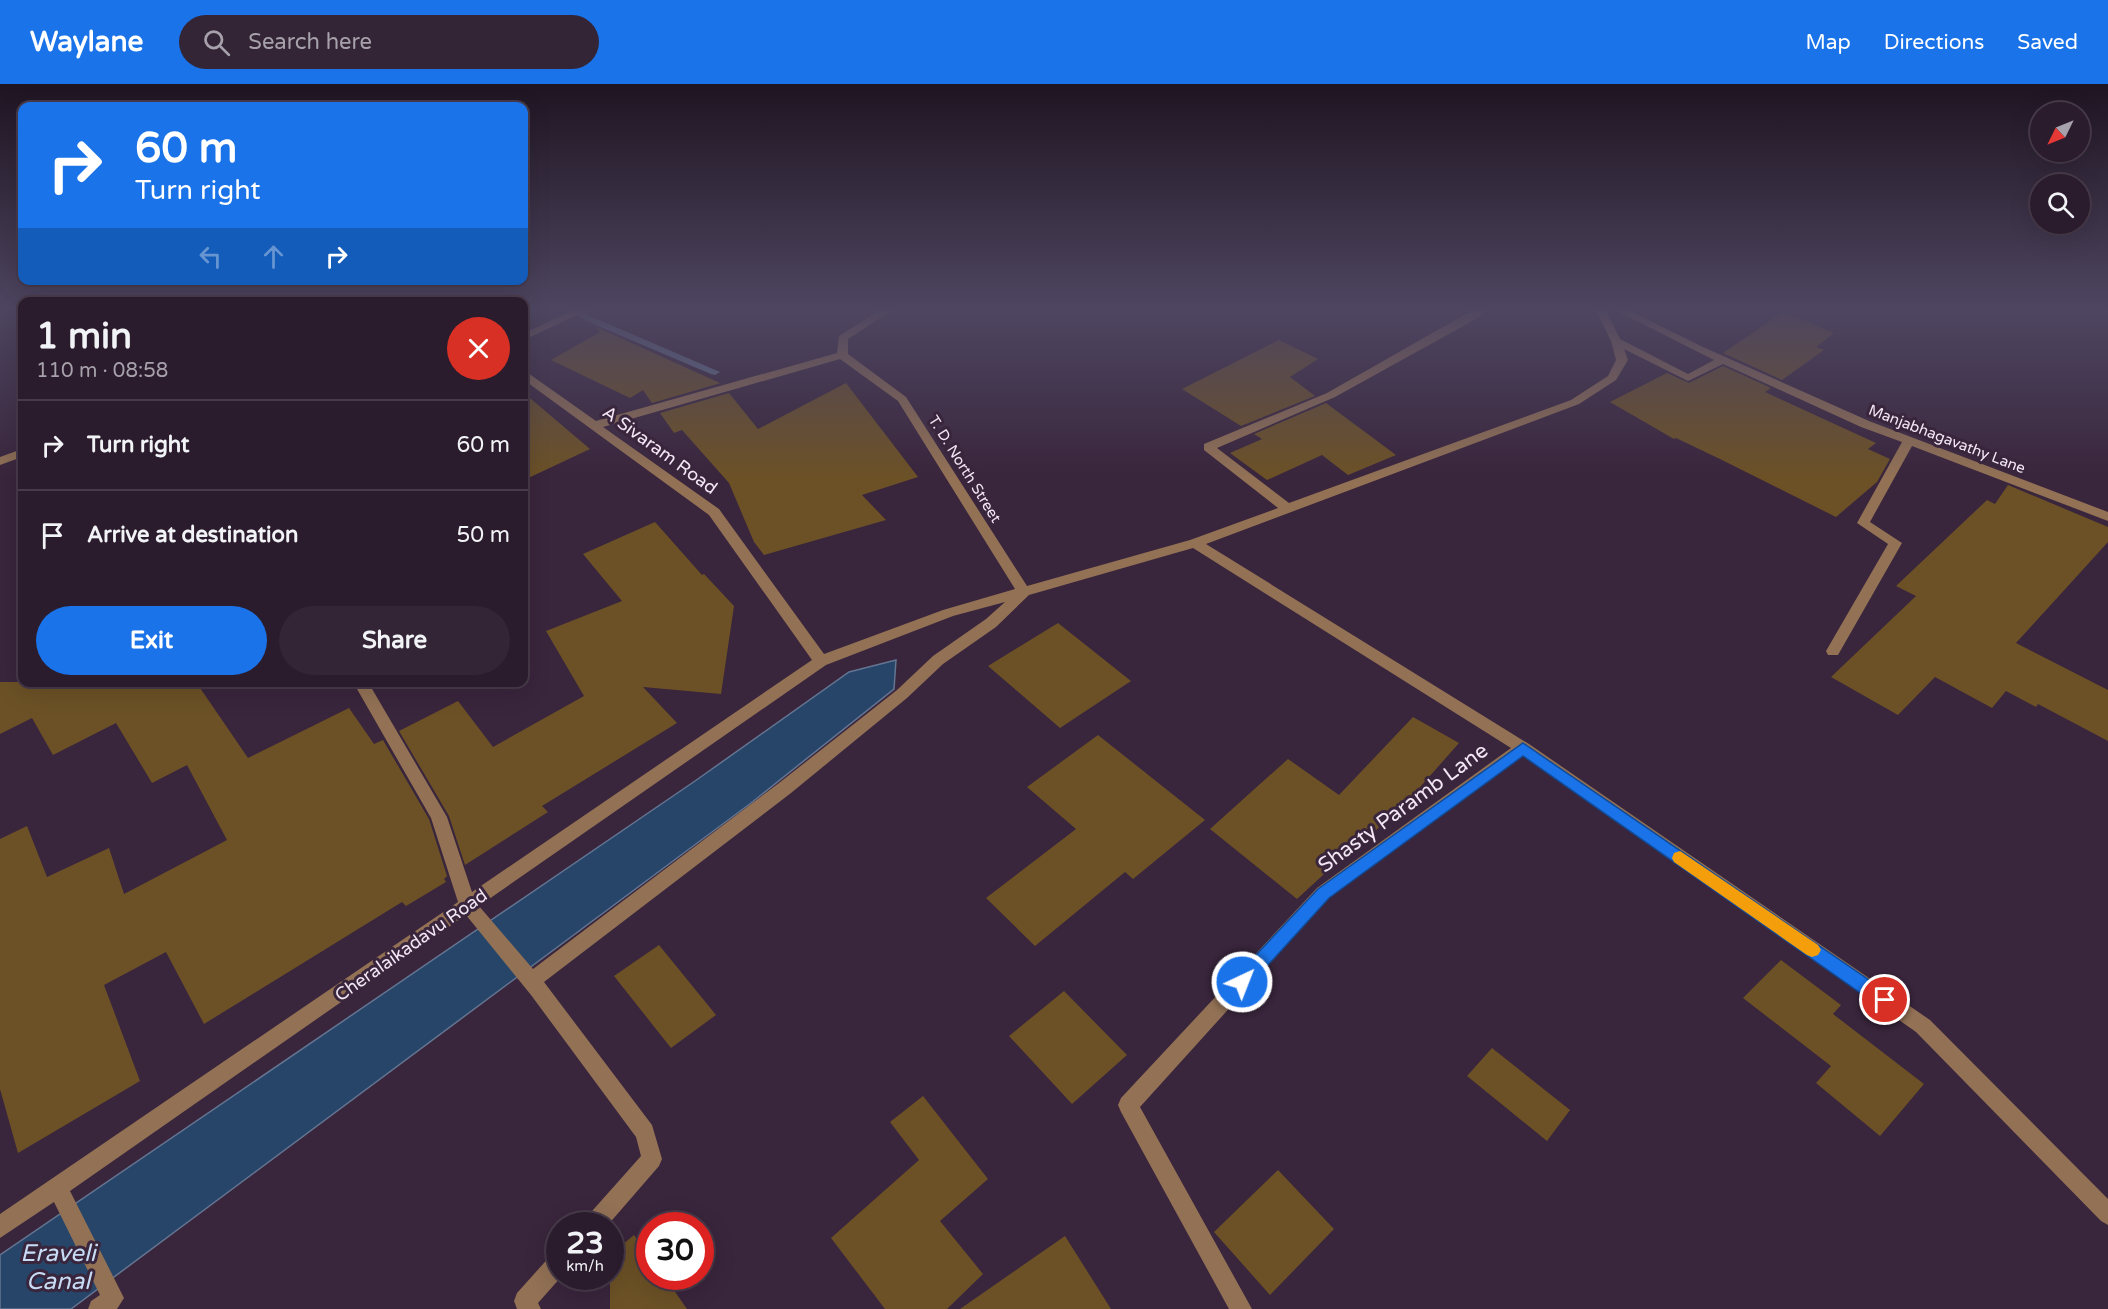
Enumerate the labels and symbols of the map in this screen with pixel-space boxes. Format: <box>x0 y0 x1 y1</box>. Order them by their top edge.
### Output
north arrow <box>2030 102 2090 162</box>
street label: A Sivaram Road <box>598 401 722 499</box>
street label: Manjabhagavathy Lane <box>1866 401 2028 477</box>
street label: T. D. North Street <box>925 412 1005 526</box>
street label: Shasty Paramb Lane <box>1313 738 1493 878</box>
street label: Cheralaikadavu Road <box>330 884 492 1006</box>
position arrow <box>1210 950 1274 1014</box>
pin <box>1859 974 1910 1025</box>
speed limit sign: 30 <box>636 1212 714 1290</box>
water label: Eraveli Canal <box>20 1239 99 1296</box>

